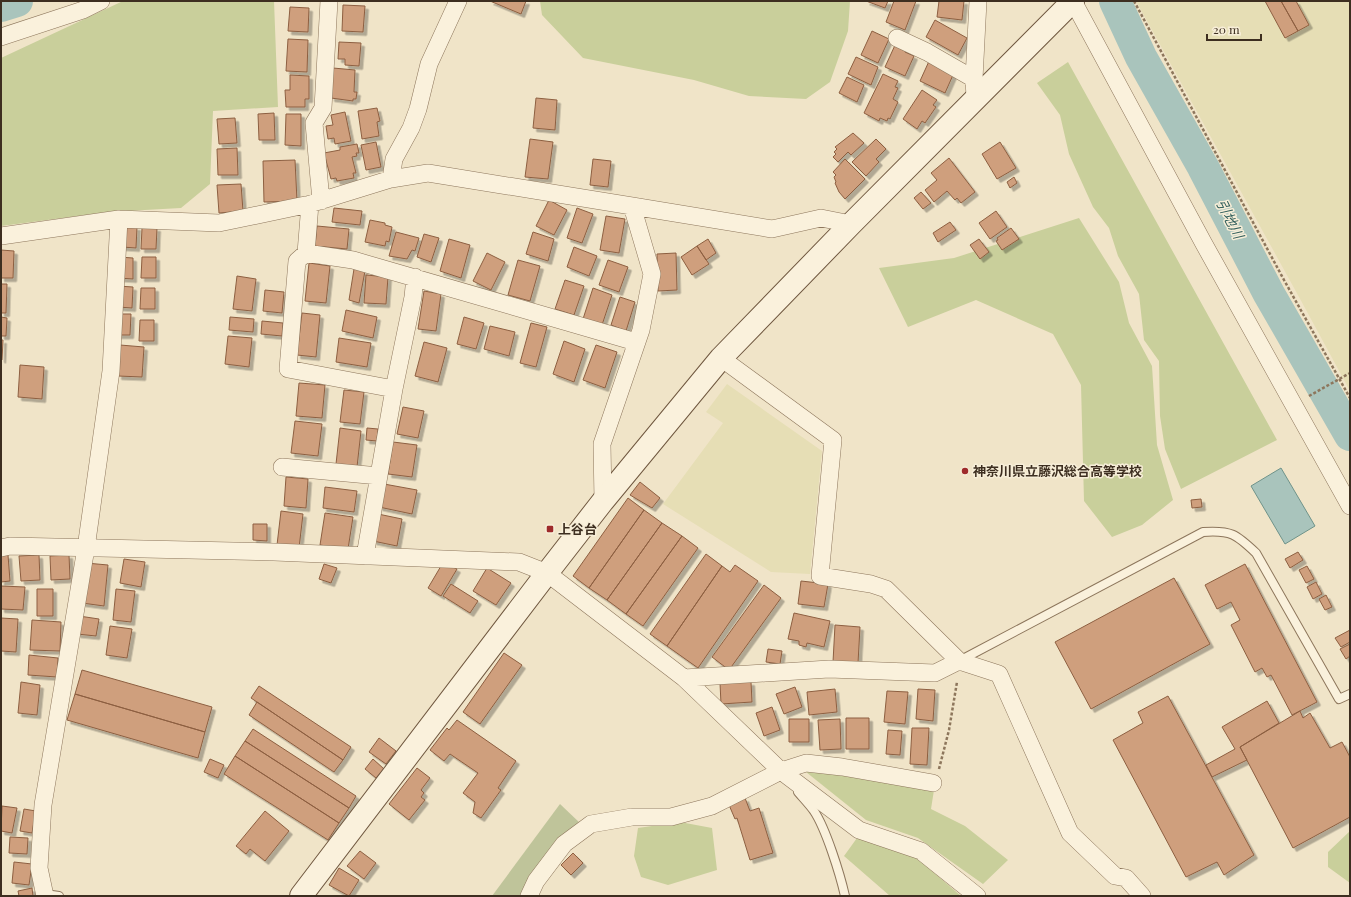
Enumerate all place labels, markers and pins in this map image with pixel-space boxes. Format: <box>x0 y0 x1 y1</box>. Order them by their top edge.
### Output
place label: 神奈川県立藤沢総合高等学校 <box>973 462 1142 479</box>
marker: 神奈川県立藤沢総合高等学校 <box>960 466 970 476</box>
place label: 上谷台 <box>558 520 597 537</box>
marker: 上谷台 <box>545 524 555 534</box>

